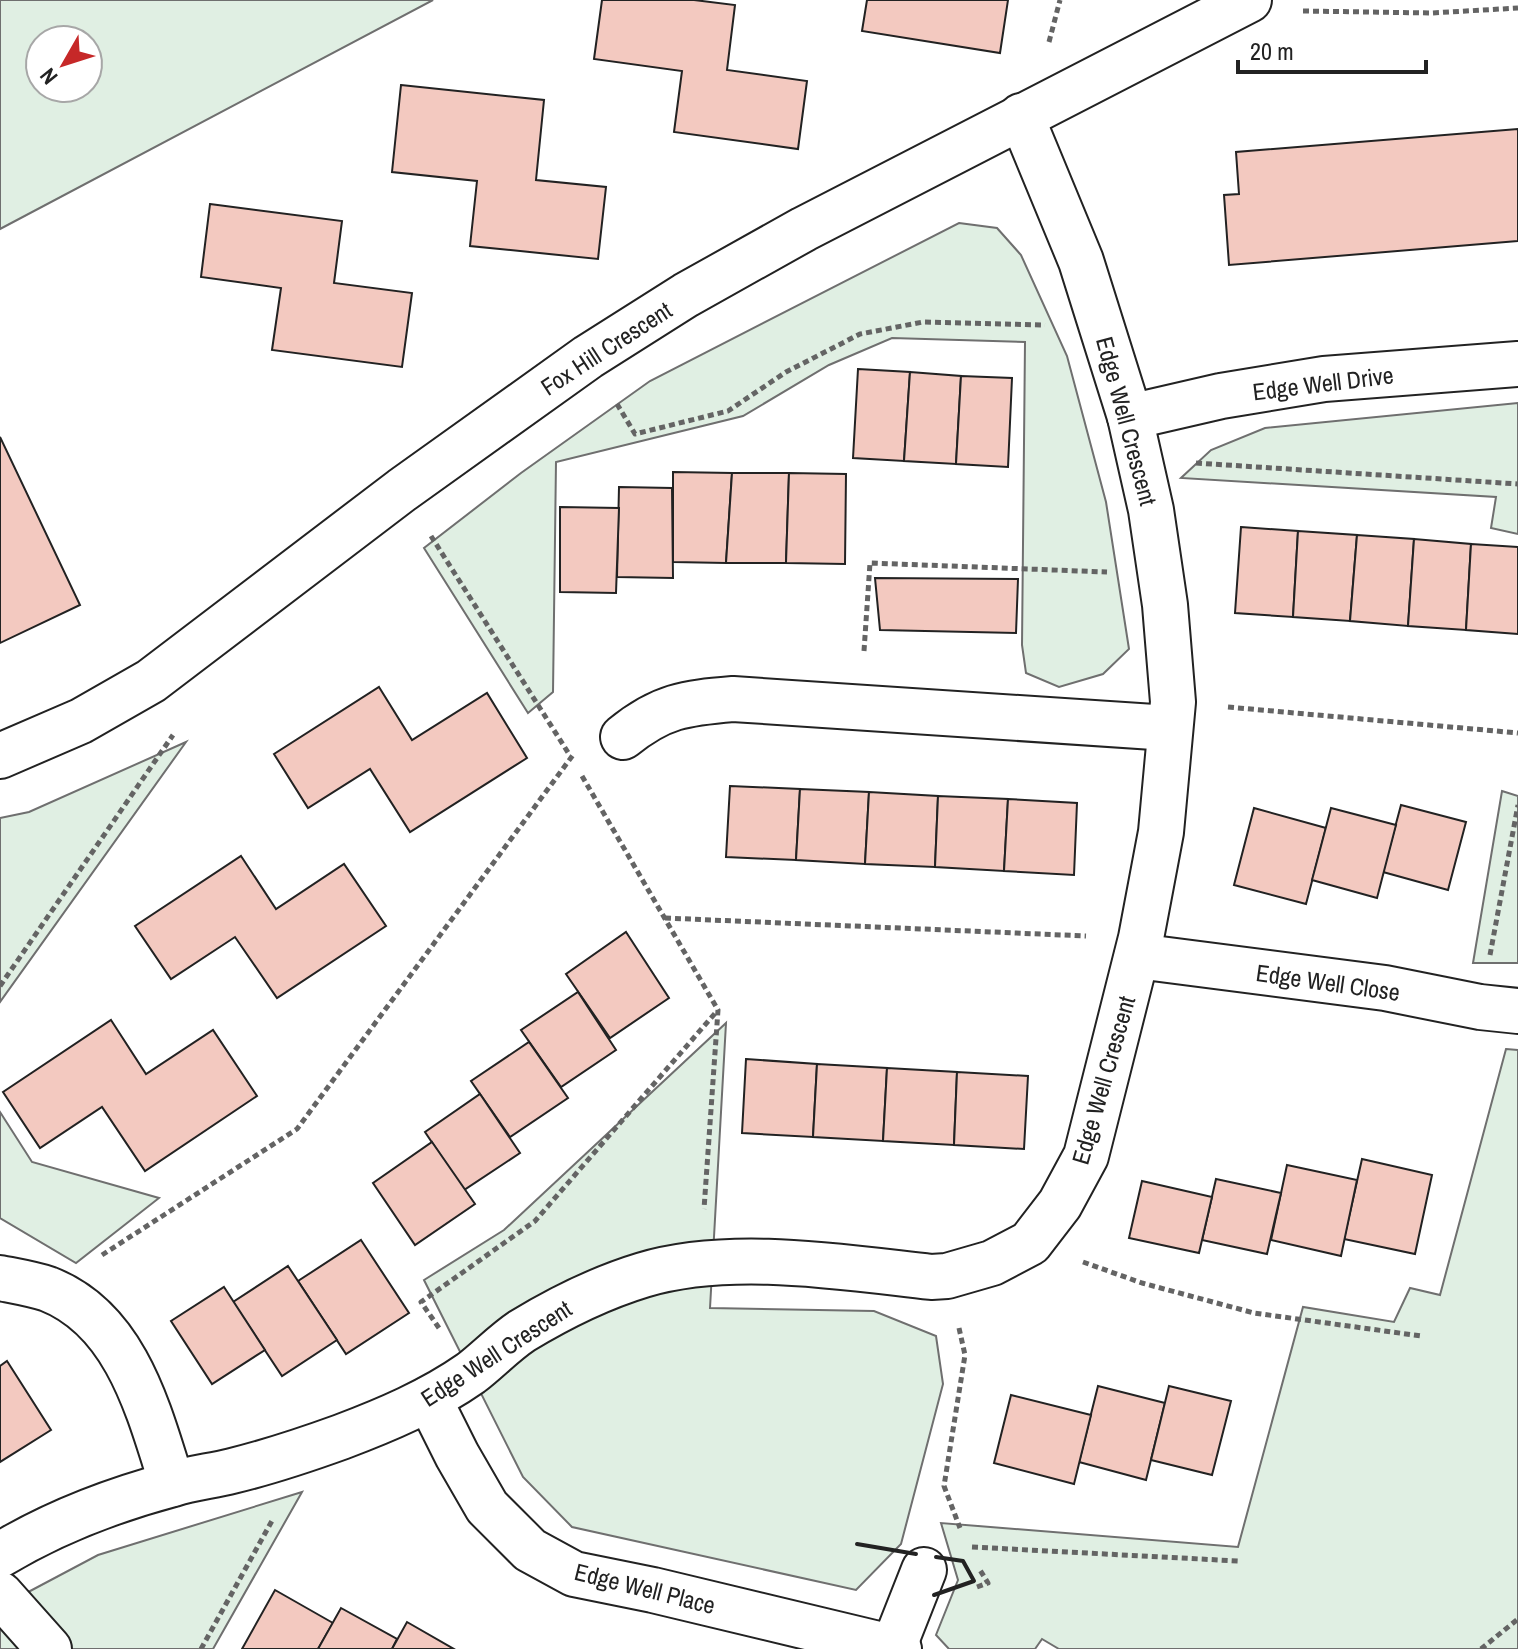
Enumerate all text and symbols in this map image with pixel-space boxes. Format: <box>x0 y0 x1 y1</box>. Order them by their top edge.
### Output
north arrow <box>24 24 104 104</box>
scale bar <box>1238 24 1426 74</box>
text: 20 m <box>1250 35 1294 67</box>
text: N <box>33 62 64 91</box>
street label: Fox Hill Crescent <box>534 293 678 402</box>
street label: Edge Well Crescent <box>1089 333 1165 509</box>
street label: Edge Well Drive <box>1251 358 1395 408</box>
street label: Edge Well Close <box>1254 956 1402 1008</box>
street label: Edge Well Crescent <box>1064 992 1142 1168</box>
street label: Edge Well Crescent <box>414 1292 578 1414</box>
street label: Edge Well Place <box>571 1555 719 1621</box>

